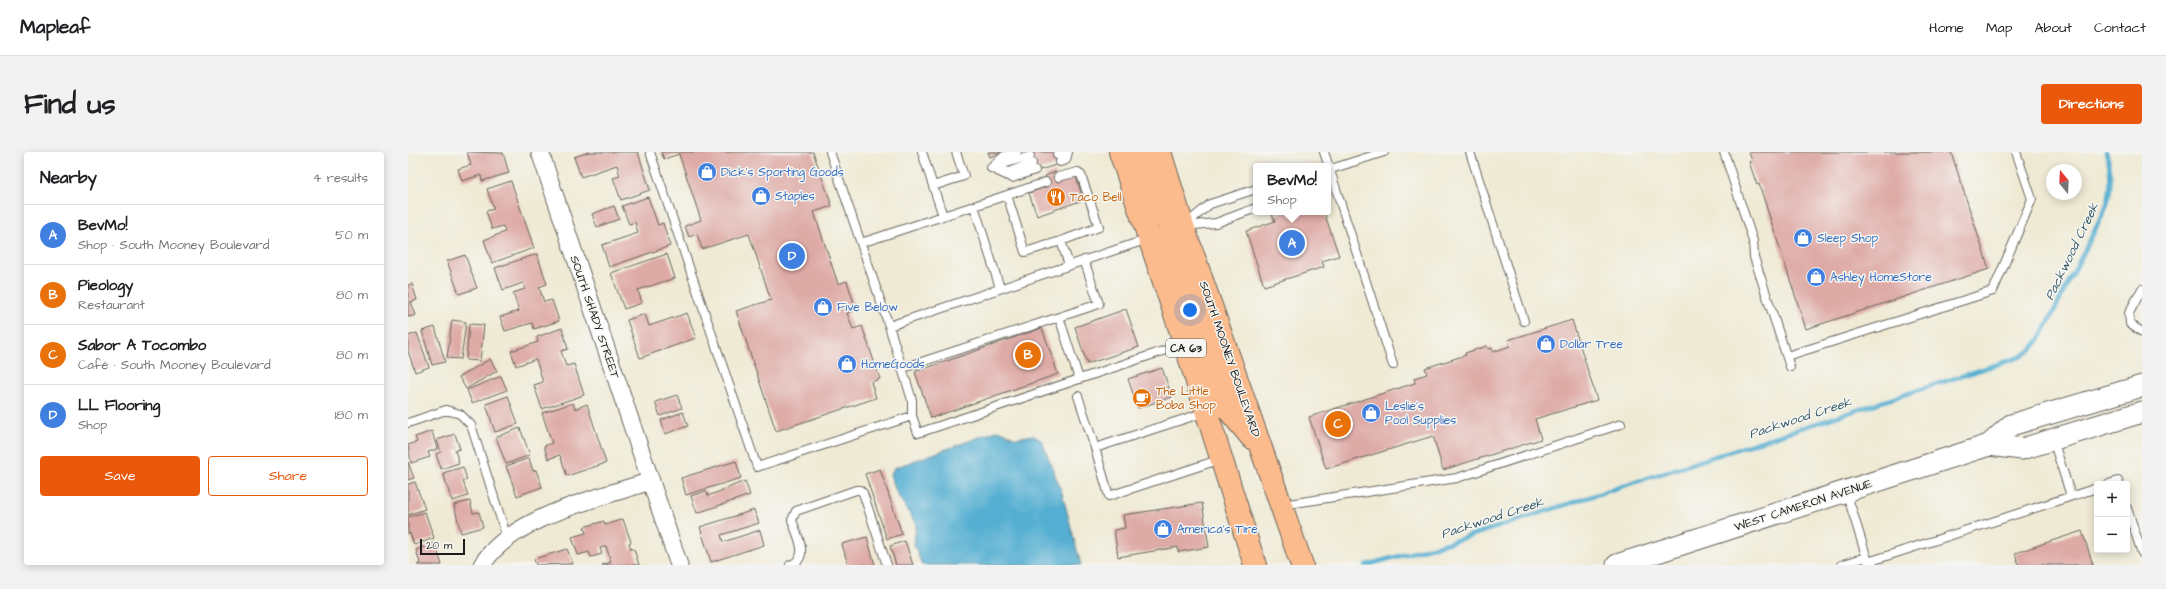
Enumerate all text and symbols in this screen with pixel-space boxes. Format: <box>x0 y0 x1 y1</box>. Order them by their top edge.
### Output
text: Mapleaf <box>20 14 90 41</box>
text: Home <box>1929 18 1964 38</box>
text: Map <box>1986 18 2012 38</box>
text: About <box>2034 18 2072 38</box>
text: Contact <box>2094 18 2146 38</box>
button: Directions <box>2041 84 2142 124</box>
text: Find us <box>24 85 115 124</box>
shop icon: Dick's Sporting Goods <box>696 161 718 183</box>
popup <box>1253 163 1331 215</box>
place label: Dick's Sporting Goods <box>721 164 844 182</box>
north arrow <box>2046 164 2082 200</box>
text: Nearby <box>40 166 97 190</box>
text: 4 results <box>313 169 368 187</box>
text: BevMo! <box>1267 170 1317 191</box>
shop icon: Staples <box>750 185 772 207</box>
restaurant icon: Taco Bell <box>1045 186 1067 208</box>
place label: Staples <box>775 188 815 205</box>
place label: Taco Bell <box>1070 189 1122 206</box>
text: Shop <box>1267 191 1297 209</box>
water label: Packwood Creek <box>2040 199 2104 303</box>
text: BevMo! <box>78 215 127 236</box>
text: A <box>49 226 57 244</box>
text: 50 m <box>335 226 368 244</box>
shop icon: Sleep Shop <box>1792 227 1814 249</box>
pin: A <box>1279 228 1305 258</box>
place label: Sleep Shop <box>1817 230 1878 247</box>
text: Shop · South Mooney Boulevard <box>78 236 269 254</box>
pin: D <box>779 241 805 271</box>
street label: SOUTH SHADY STREET <box>565 253 624 381</box>
shop icon: Ashley HomeStore <box>1805 266 1827 288</box>
place label: Ashley HomeStore <box>1830 269 1932 287</box>
text: Pieology <box>78 275 133 296</box>
street label: SOUTH MOONEY BOULEVARD <box>1195 279 1264 440</box>
text: B <box>48 286 58 304</box>
text: 80 m <box>336 286 368 304</box>
text: Restaurant <box>78 296 145 314</box>
shop icon: Five Below <box>812 296 834 318</box>
place label: Five Below <box>837 299 898 316</box>
your location <box>1180 300 1200 320</box>
shop icon: Dollar Tree <box>1535 333 1557 355</box>
text: Sabor A Tocombo <box>78 335 206 356</box>
place label: Dollar Tree <box>1560 336 1623 353</box>
road number: CA 63 <box>1166 339 1206 357</box>
pin: B <box>1015 340 1041 370</box>
text: C <box>48 346 58 364</box>
text: 80 m <box>336 346 368 364</box>
shop icon: HomeGoods <box>836 353 858 375</box>
text: Café · South Mooney Boulevard <box>78 356 271 374</box>
place label: HomeGoods <box>861 356 925 373</box>
place label: The Little Boba Shop <box>1156 383 1216 414</box>
cafe icon: The Little Boba Shop <box>1131 387 1153 409</box>
water label: Packwood Creek <box>1747 393 1855 443</box>
text: LL Flooring <box>78 395 160 416</box>
place label: Leslie's Pool Supplies <box>1385 398 1456 429</box>
shop icon: Leslie's Pool Supplies <box>1360 402 1382 424</box>
text: D <box>49 406 57 424</box>
text: 180 m <box>334 406 368 424</box>
pin: C <box>1325 409 1351 439</box>
text: Shop <box>78 416 107 434</box>
button: Save <box>40 456 200 496</box>
button: Share <box>208 456 368 496</box>
street label: WEST CAMERON AVENUE <box>1732 475 1874 536</box>
map controls <box>2094 481 2130 553</box>
button: + <box>2094 481 2130 517</box>
water label: Packwood Creek <box>1439 493 1547 543</box>
button: − <box>2094 517 2130 553</box>
shop icon: America's Tire <box>1152 518 1174 540</box>
place label: America's Tire <box>1177 521 1258 538</box>
scale bar <box>420 537 465 556</box>
text: 20 m <box>426 538 452 553</box>

